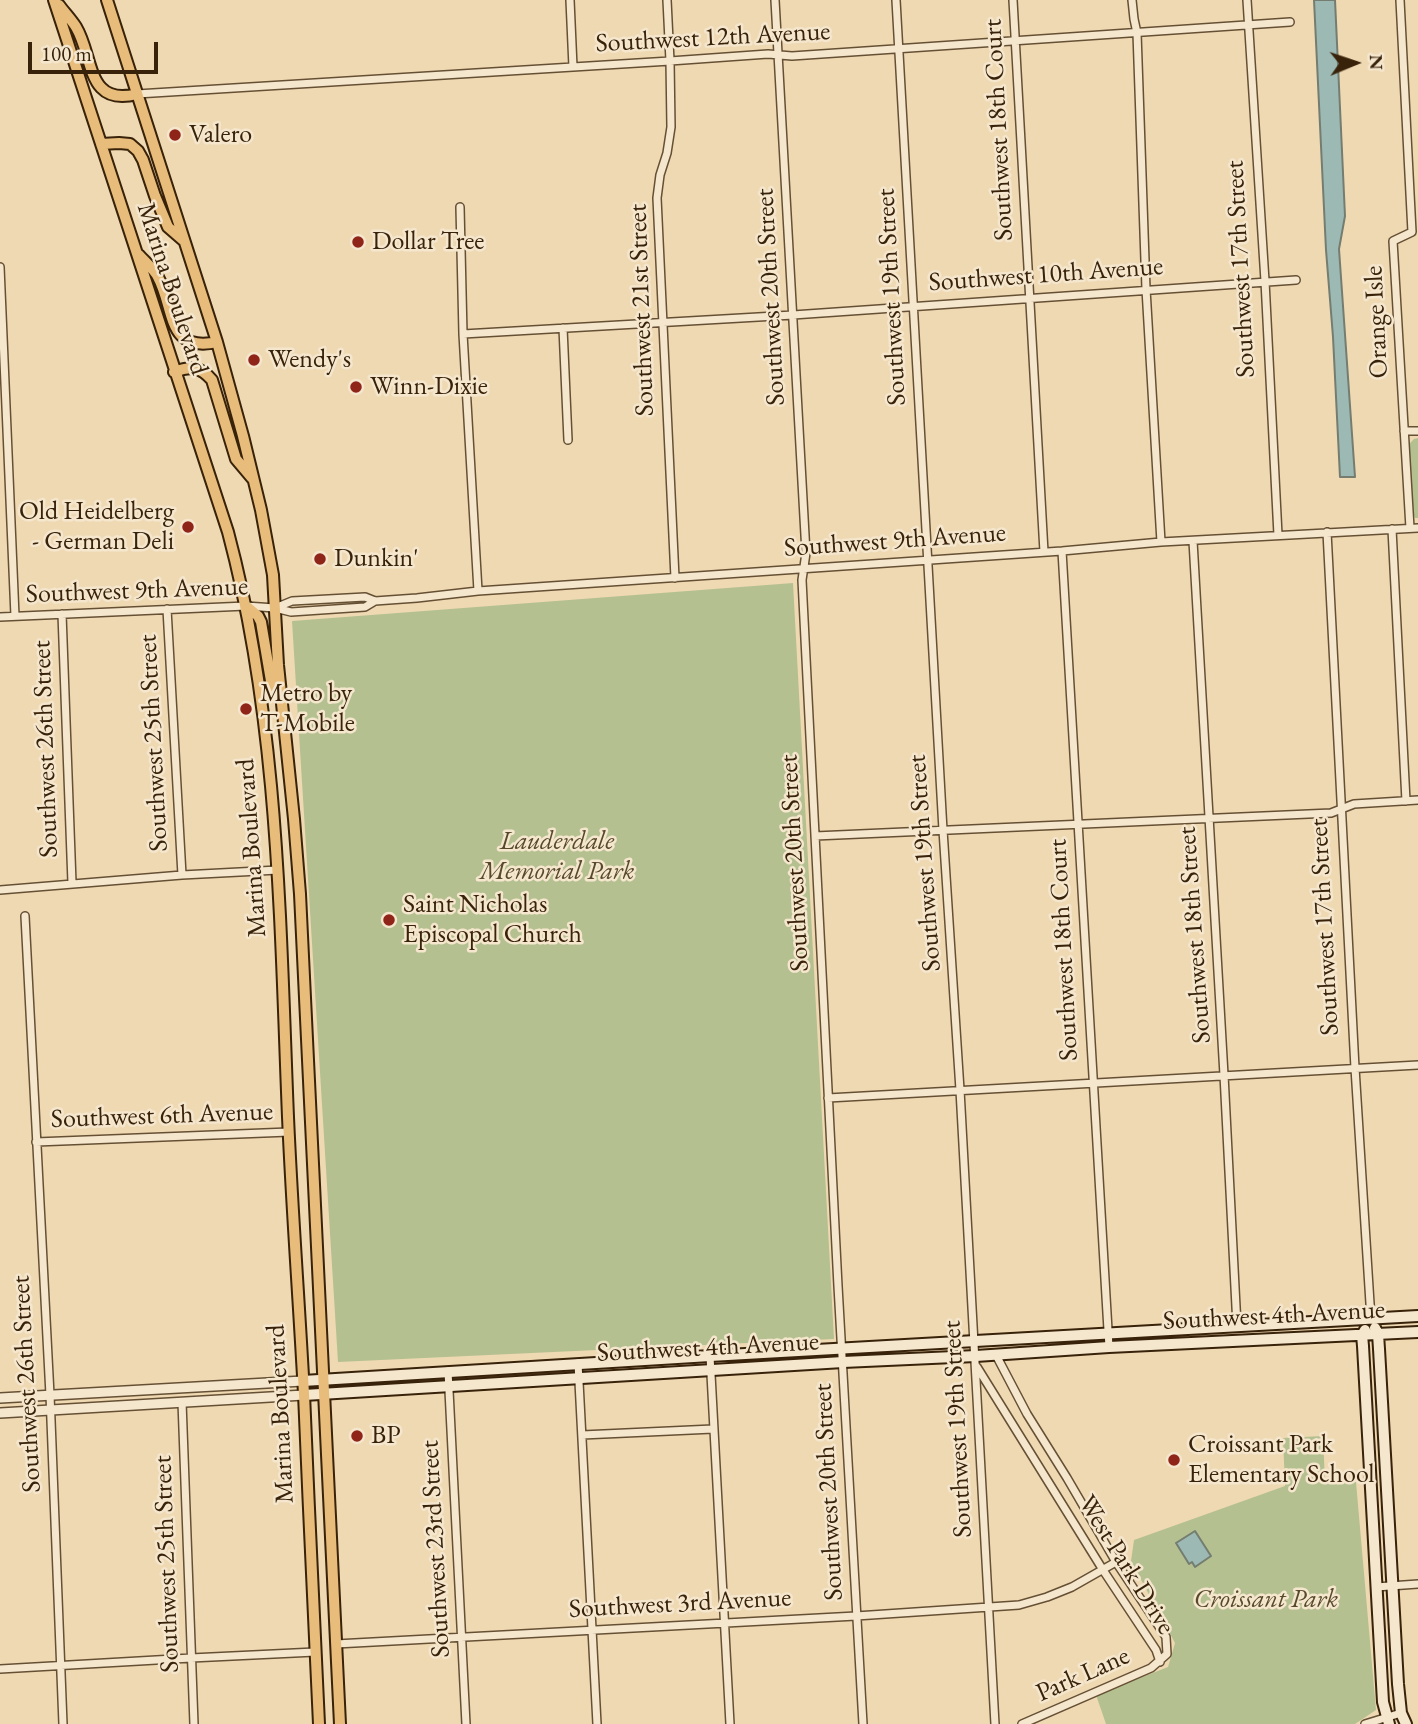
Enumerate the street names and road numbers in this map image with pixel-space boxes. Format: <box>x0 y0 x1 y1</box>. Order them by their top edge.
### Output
street label: Southwest 12th Avenue <box>595 16 831 60</box>
street label: Southwest 18th Court <box>978 18 1020 242</box>
street label: Southwest 17th Street <box>1220 160 1262 378</box>
street label: Southwest 20th Street <box>750 188 792 406</box>
street label: Southwest 19th Street <box>871 188 913 406</box>
street label: Marina Boulevard <box>129 199 215 379</box>
street label: Southwest 21st Street <box>623 203 661 417</box>
street label: Southwest 10th Avenue <box>928 251 1164 299</box>
street label: Orange Isle <box>1358 265 1396 379</box>
street label: Southwest 9th Avenue <box>783 518 1007 564</box>
street label: Southwest 9th Avenue <box>25 572 249 610</box>
street label: Southwest 25th Street <box>133 634 175 852</box>
street label: Southwest 26th Street <box>27 640 65 858</box>
street label: Southwest 19th Street <box>902 753 948 973</box>
street label: Southwest 20th Street <box>774 754 816 972</box>
street label: Marina Boulevard <box>230 758 274 938</box>
street label: Southwest 17th Street <box>1304 818 1346 1036</box>
street label: Southwest 18th Street <box>1172 825 1218 1045</box>
street label: Southwest 18th Court <box>1043 838 1085 1062</box>
street label: Southwest 6th Avenue <box>50 1097 274 1135</box>
street label: Southwest 26th Street <box>6 1275 48 1493</box>
street label: Southwest 4th Avenue <box>1162 1295 1386 1337</box>
street label: Southwest 19th Street <box>937 1320 979 1538</box>
street label: Marina Boulevard <box>261 1324 301 1504</box>
street label: Southwest 4th Avenue <box>596 1327 820 1369</box>
street label: Southwest 20th Street <box>808 1383 850 1601</box>
street label: Southwest 23rd Street <box>415 1439 457 1659</box>
street label: Southwest 25th Street <box>148 1455 186 1673</box>
street label: West Park Drive <box>1071 1490 1181 1640</box>
street label: Southwest 3rd Avenue <box>568 1583 792 1625</box>
street label: Park Lane <box>1031 1641 1135 1709</box>

